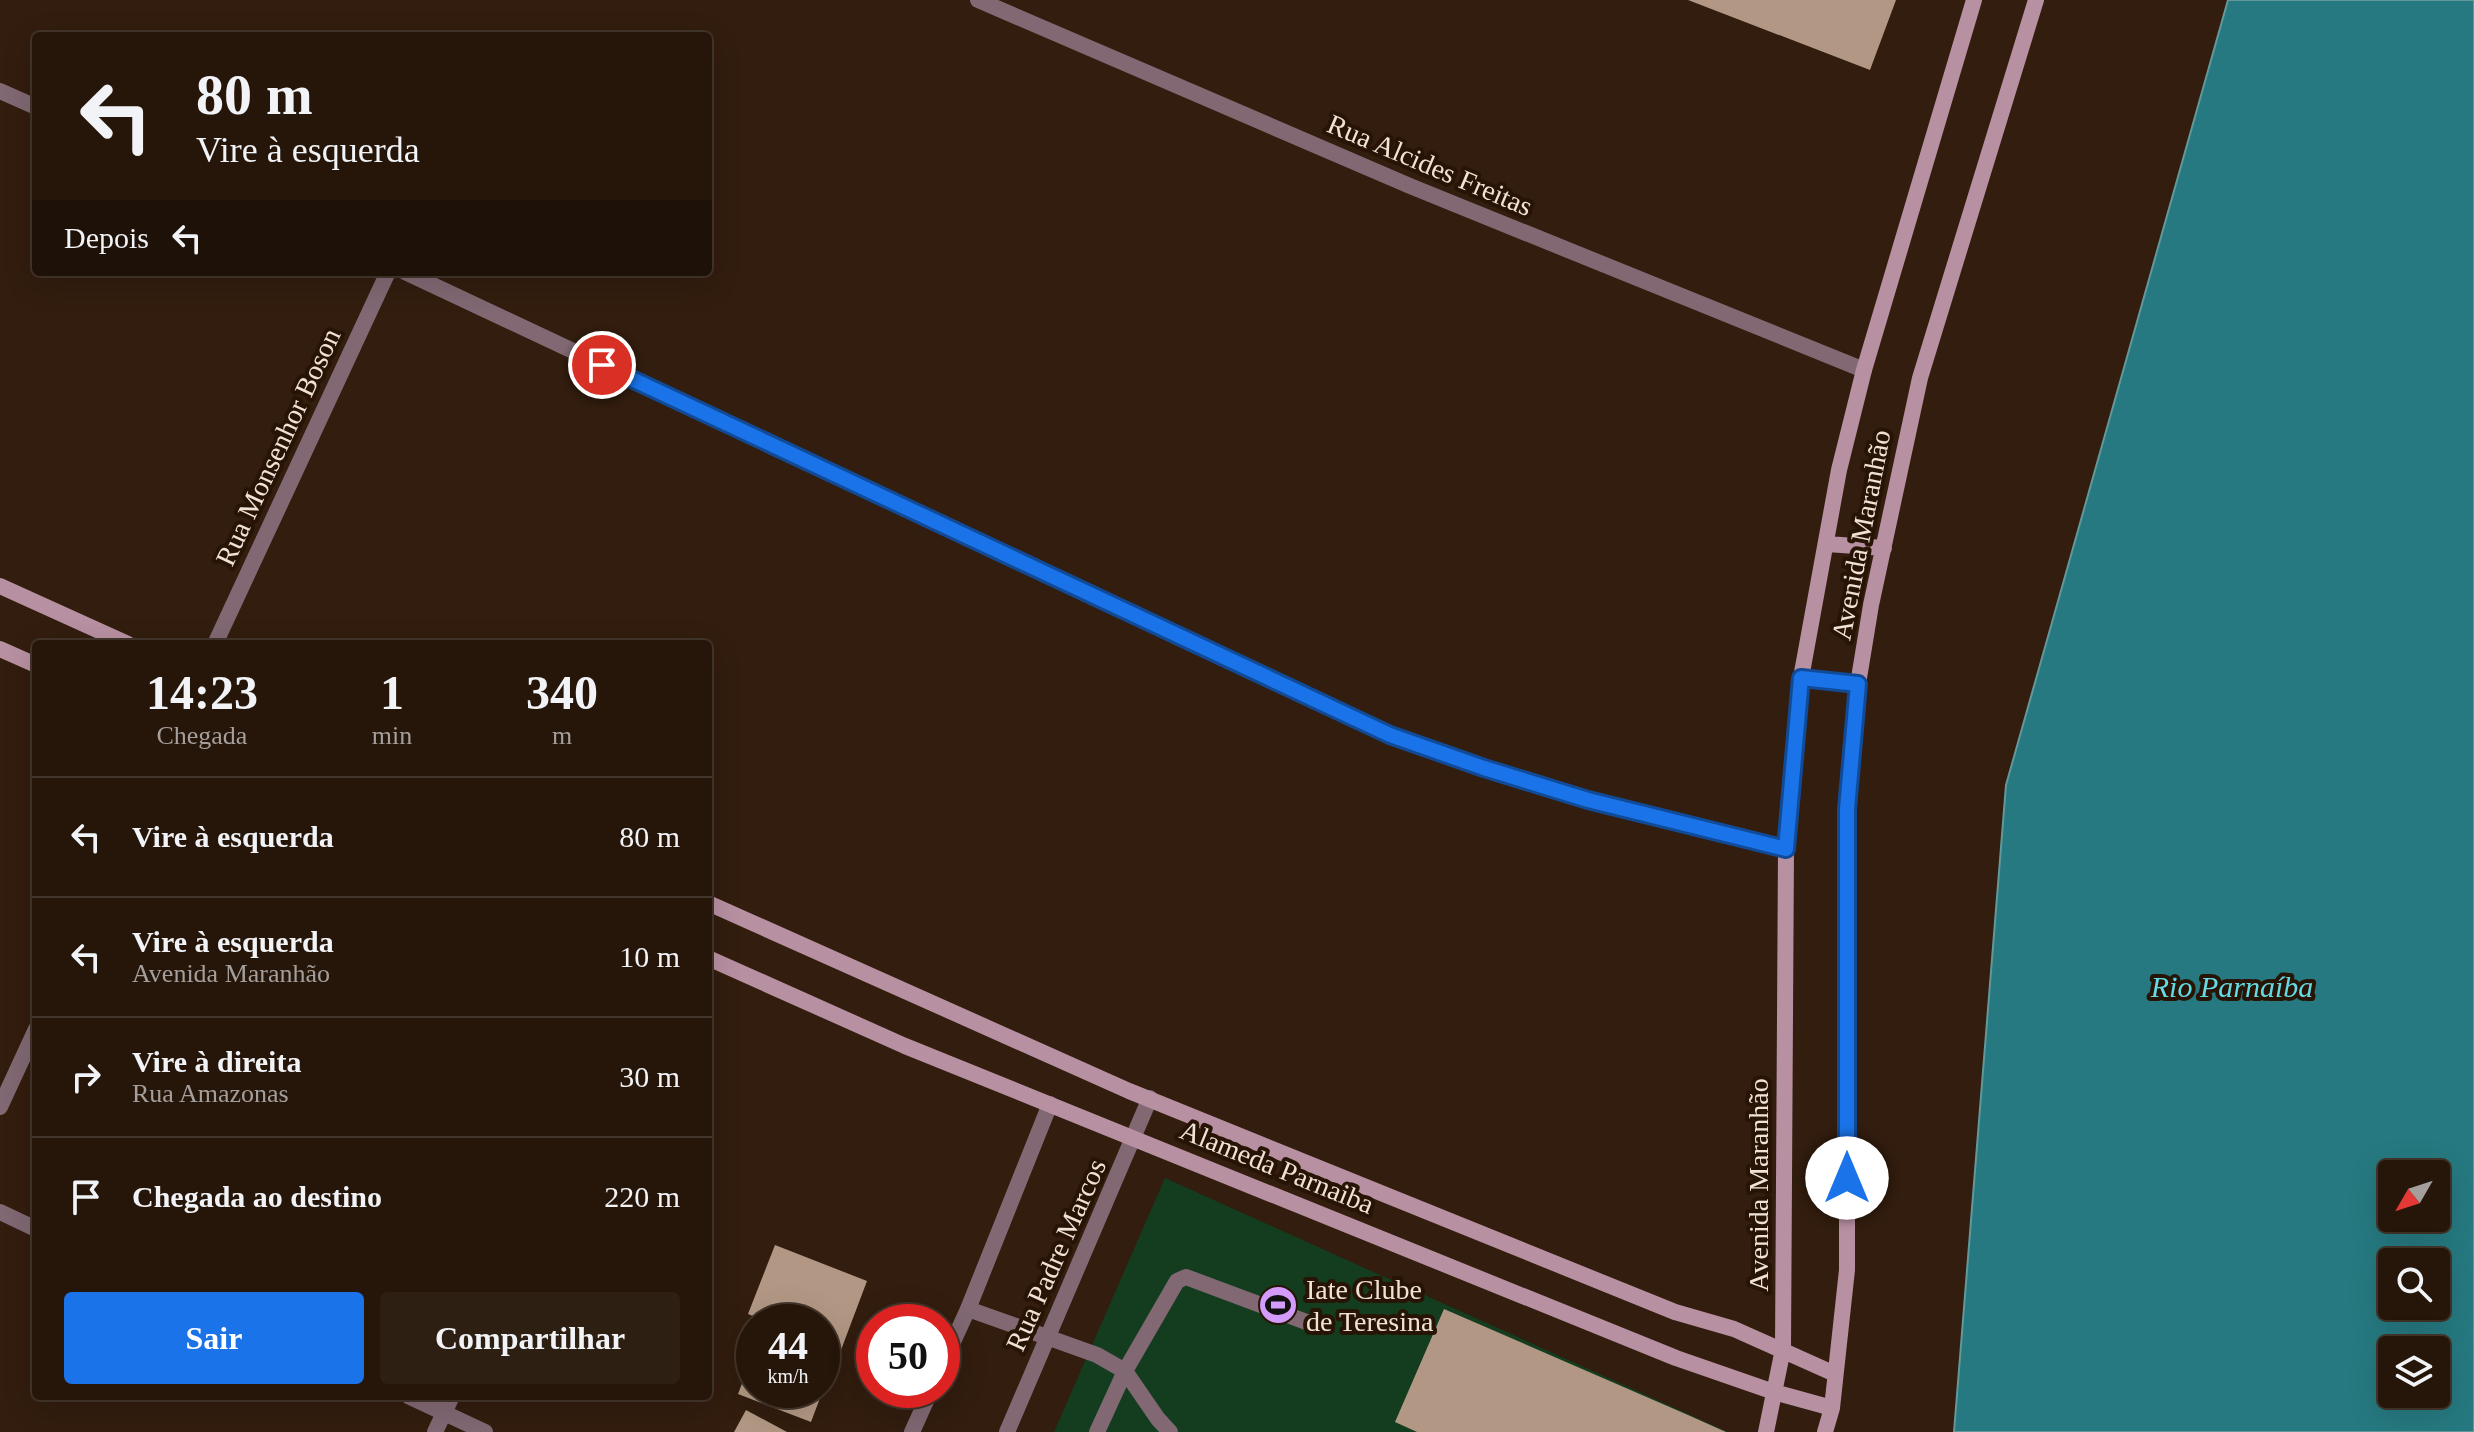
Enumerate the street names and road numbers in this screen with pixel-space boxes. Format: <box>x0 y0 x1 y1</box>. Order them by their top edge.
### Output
street label: Rua Alcides Freitas <box>1323 108 1537 222</box>
street label: Rua Monsenhor Boson <box>209 323 347 571</box>
street label: Avenida Maranhão <box>1825 427 1897 643</box>
street label: Avenida Maranhão <box>1743 1078 1774 1292</box>
street label: Alameda Parnaiba <box>1176 1114 1379 1220</box>
street label: Rua Padre Marcos <box>1000 1154 1112 1356</box>

